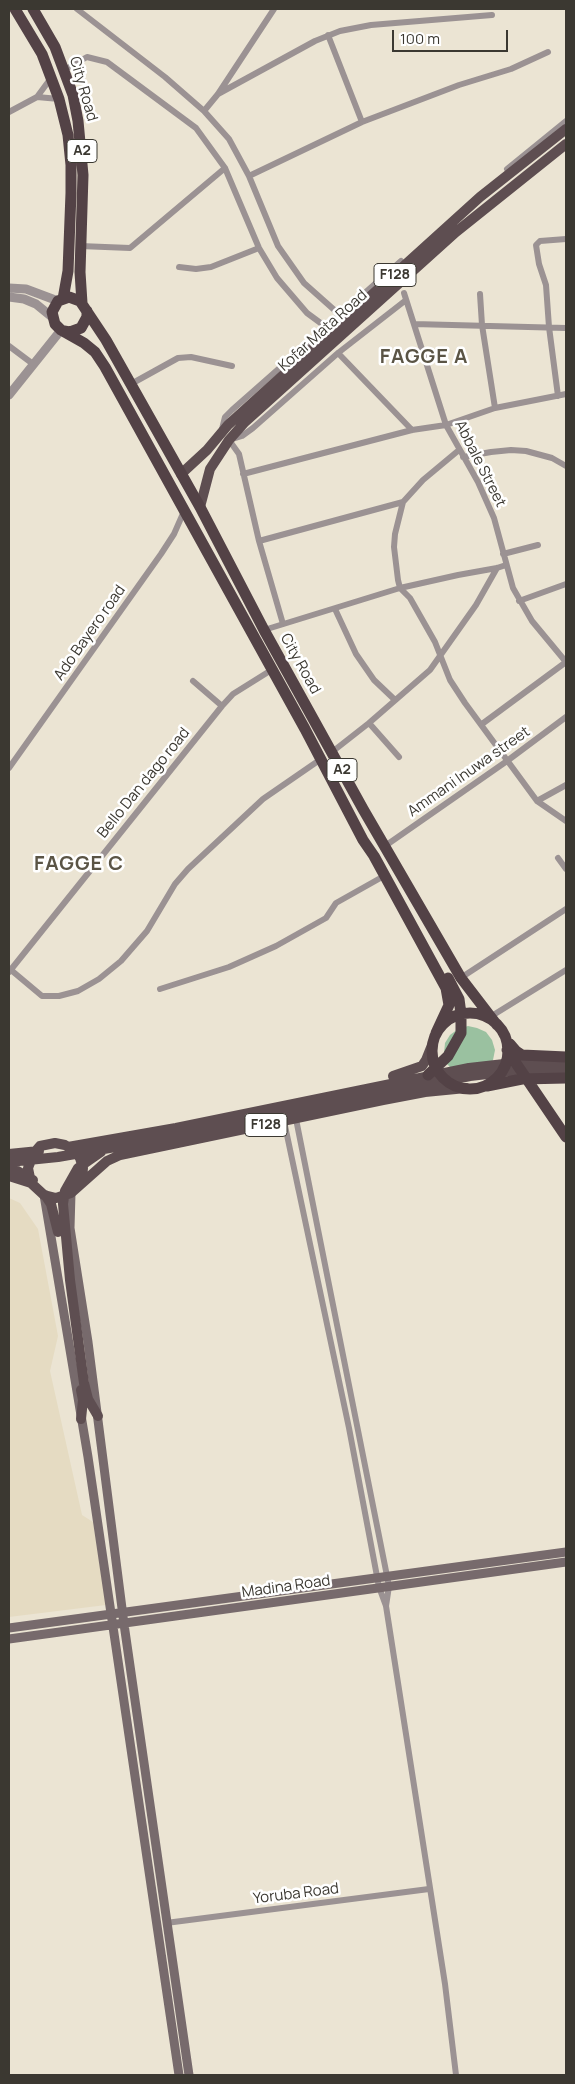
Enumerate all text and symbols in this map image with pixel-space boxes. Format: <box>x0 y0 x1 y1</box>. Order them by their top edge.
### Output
scale bar <box>395 20 511 52</box>
text: 100 m <box>400 28 440 49</box>
street label: City Road <box>65 55 101 123</box>
road number: A2 <box>67 140 97 162</box>
road number: F128 <box>374 264 416 286</box>
street label: Kofar Mata Road <box>275 287 371 375</box>
district label: FAGGE A <box>379 345 469 369</box>
street label: Abbale Street <box>450 418 510 510</box>
street label: Ado Bayero road <box>50 582 130 684</box>
street label: City Road <box>276 631 324 697</box>
street label: Ammani Inuwa street <box>404 723 534 821</box>
street label: Bello Dan dago road <box>94 724 194 842</box>
road number: A2 <box>327 758 357 782</box>
district label: FAGGE C <box>33 852 125 876</box>
road number: F128 <box>245 1114 287 1136</box>
street label: Madina Road <box>241 1572 331 1602</box>
street label: Yoruba Road <box>252 1880 340 1908</box>

